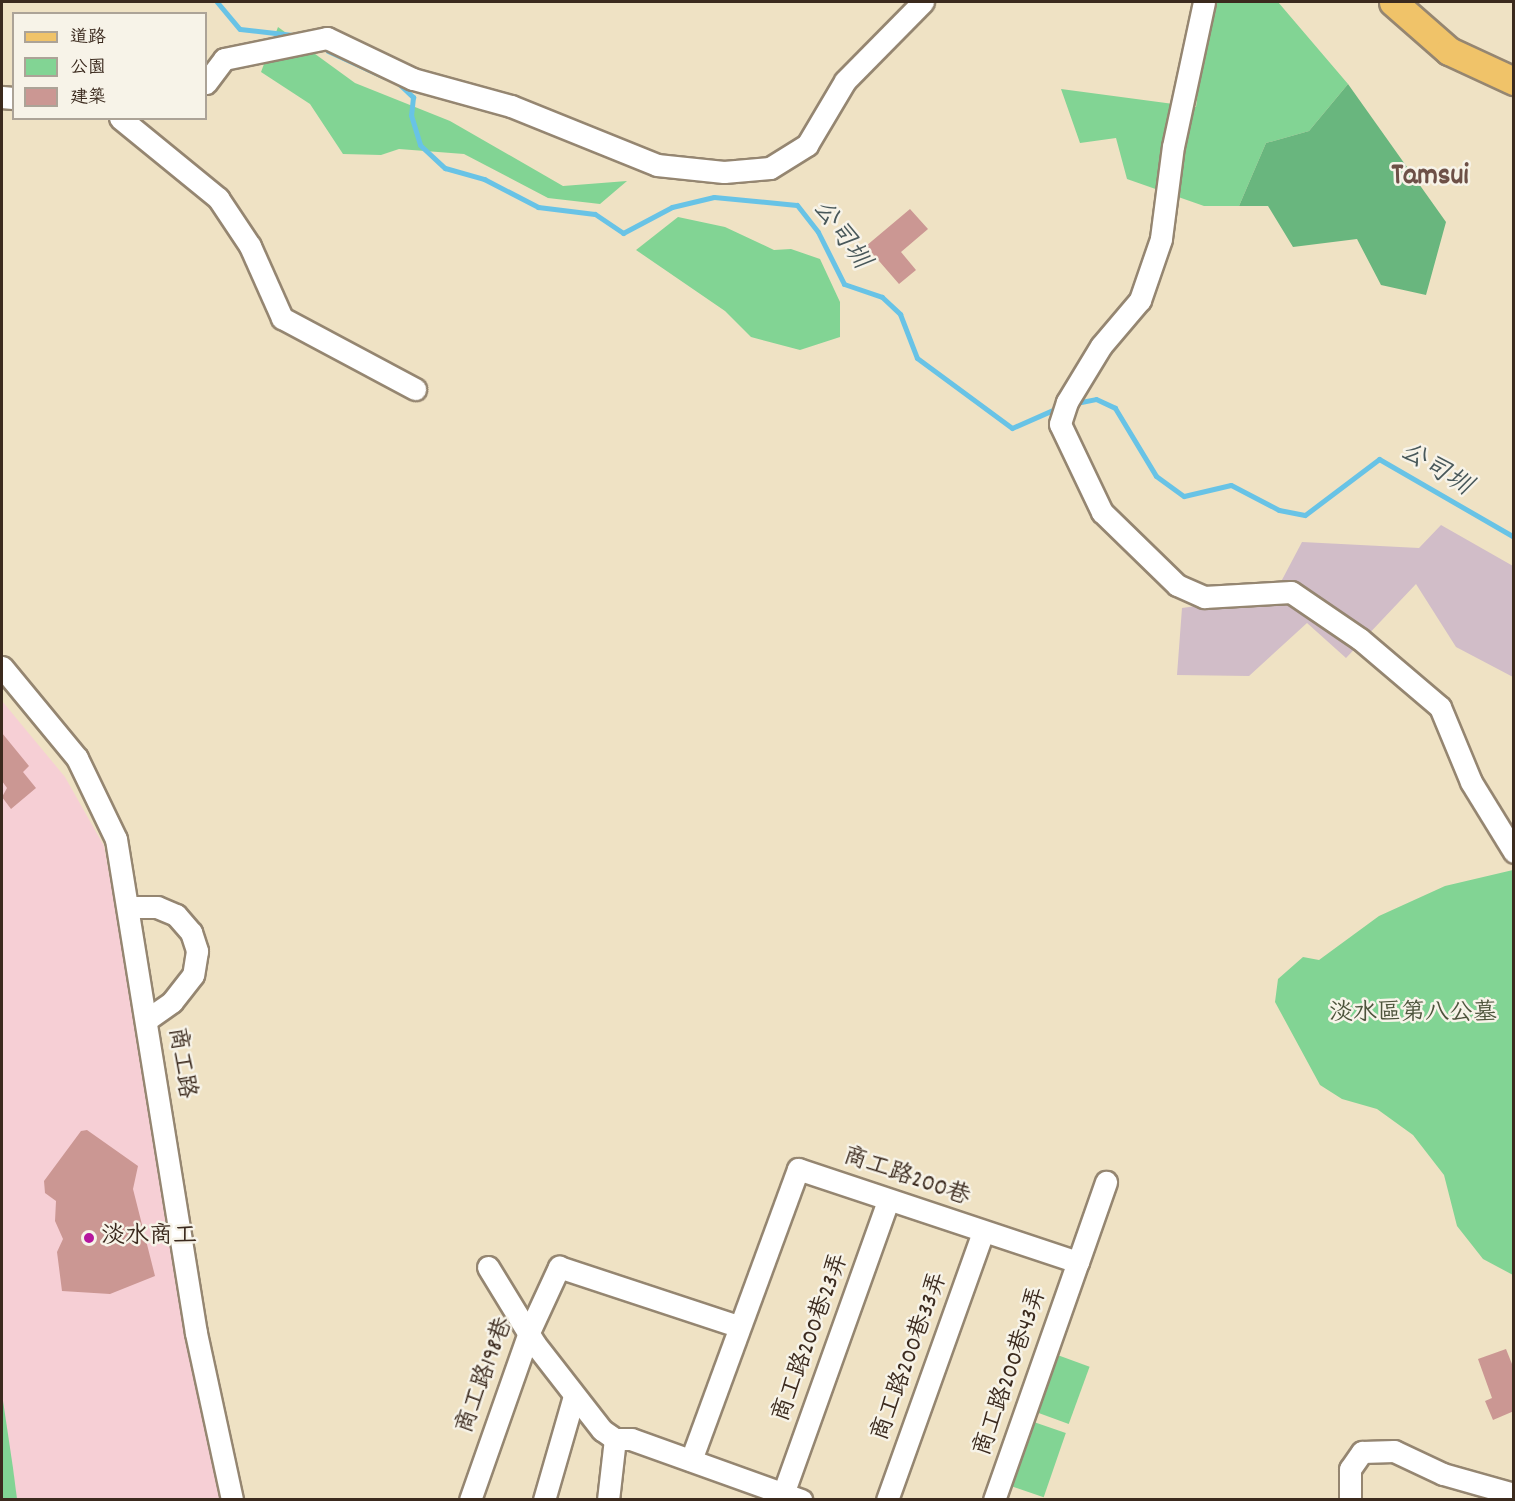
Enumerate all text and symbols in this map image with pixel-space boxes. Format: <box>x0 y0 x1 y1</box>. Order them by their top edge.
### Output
legend <box>12 12 207 120</box>
text: 道路 <box>70 26 106 51</box>
text: 公園 <box>70 56 106 81</box>
text: 建築 <box>70 86 106 111</box>
district label: Tamsui <box>1391 160 1469 196</box>
water label: 公司圳 <box>804 194 876 276</box>
water label: 公司圳 <box>1394 437 1476 503</box>
park label: 淡水區第八公墓 <box>1329 1001 1497 1029</box>
street label: 商工路 <box>160 1025 200 1101</box>
street label: 商工路200巷 <box>839 1143 973 1213</box>
place label: 淡水商工 <box>101 1224 197 1252</box>
marker: 淡水商工 <box>82 1231 96 1245</box>
street label: 商工路200巷23弄 <box>768 1250 856 1426</box>
street label: 商工路200巷33弄 <box>867 1268 955 1446</box>
street label: 商工路200巷43弄 <box>970 1284 1054 1460</box>
street label: 商工路198巷 <box>452 1314 520 1438</box>

